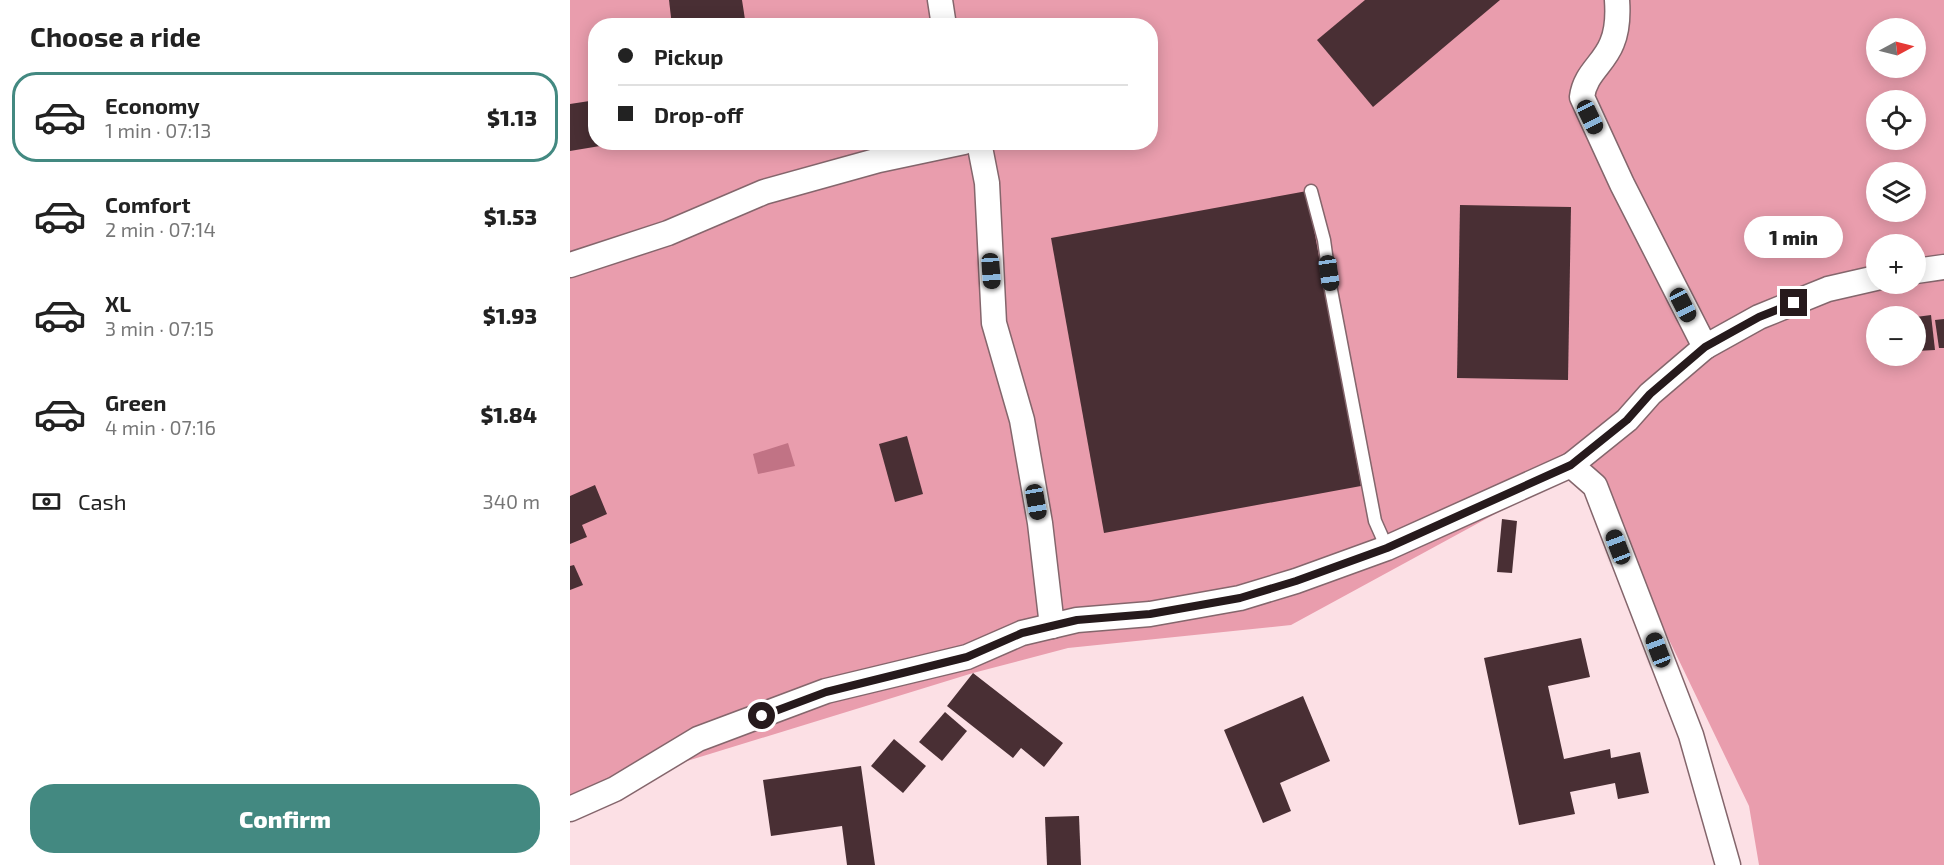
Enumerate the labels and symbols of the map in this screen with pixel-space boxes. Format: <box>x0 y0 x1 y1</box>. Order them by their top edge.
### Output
north arrow <box>1866 18 1926 78</box>
car <box>1574 97 1606 137</box>
callout: 1 min <box>1744 216 1844 258</box>
car <box>981 252 1001 290</box>
car <box>1318 254 1340 292</box>
car <box>1667 285 1699 325</box>
route end <box>1780 289 1807 316</box>
car <box>1024 483 1048 521</box>
car <box>1603 527 1633 567</box>
car <box>1643 630 1673 670</box>
route start <box>748 702 775 729</box>

